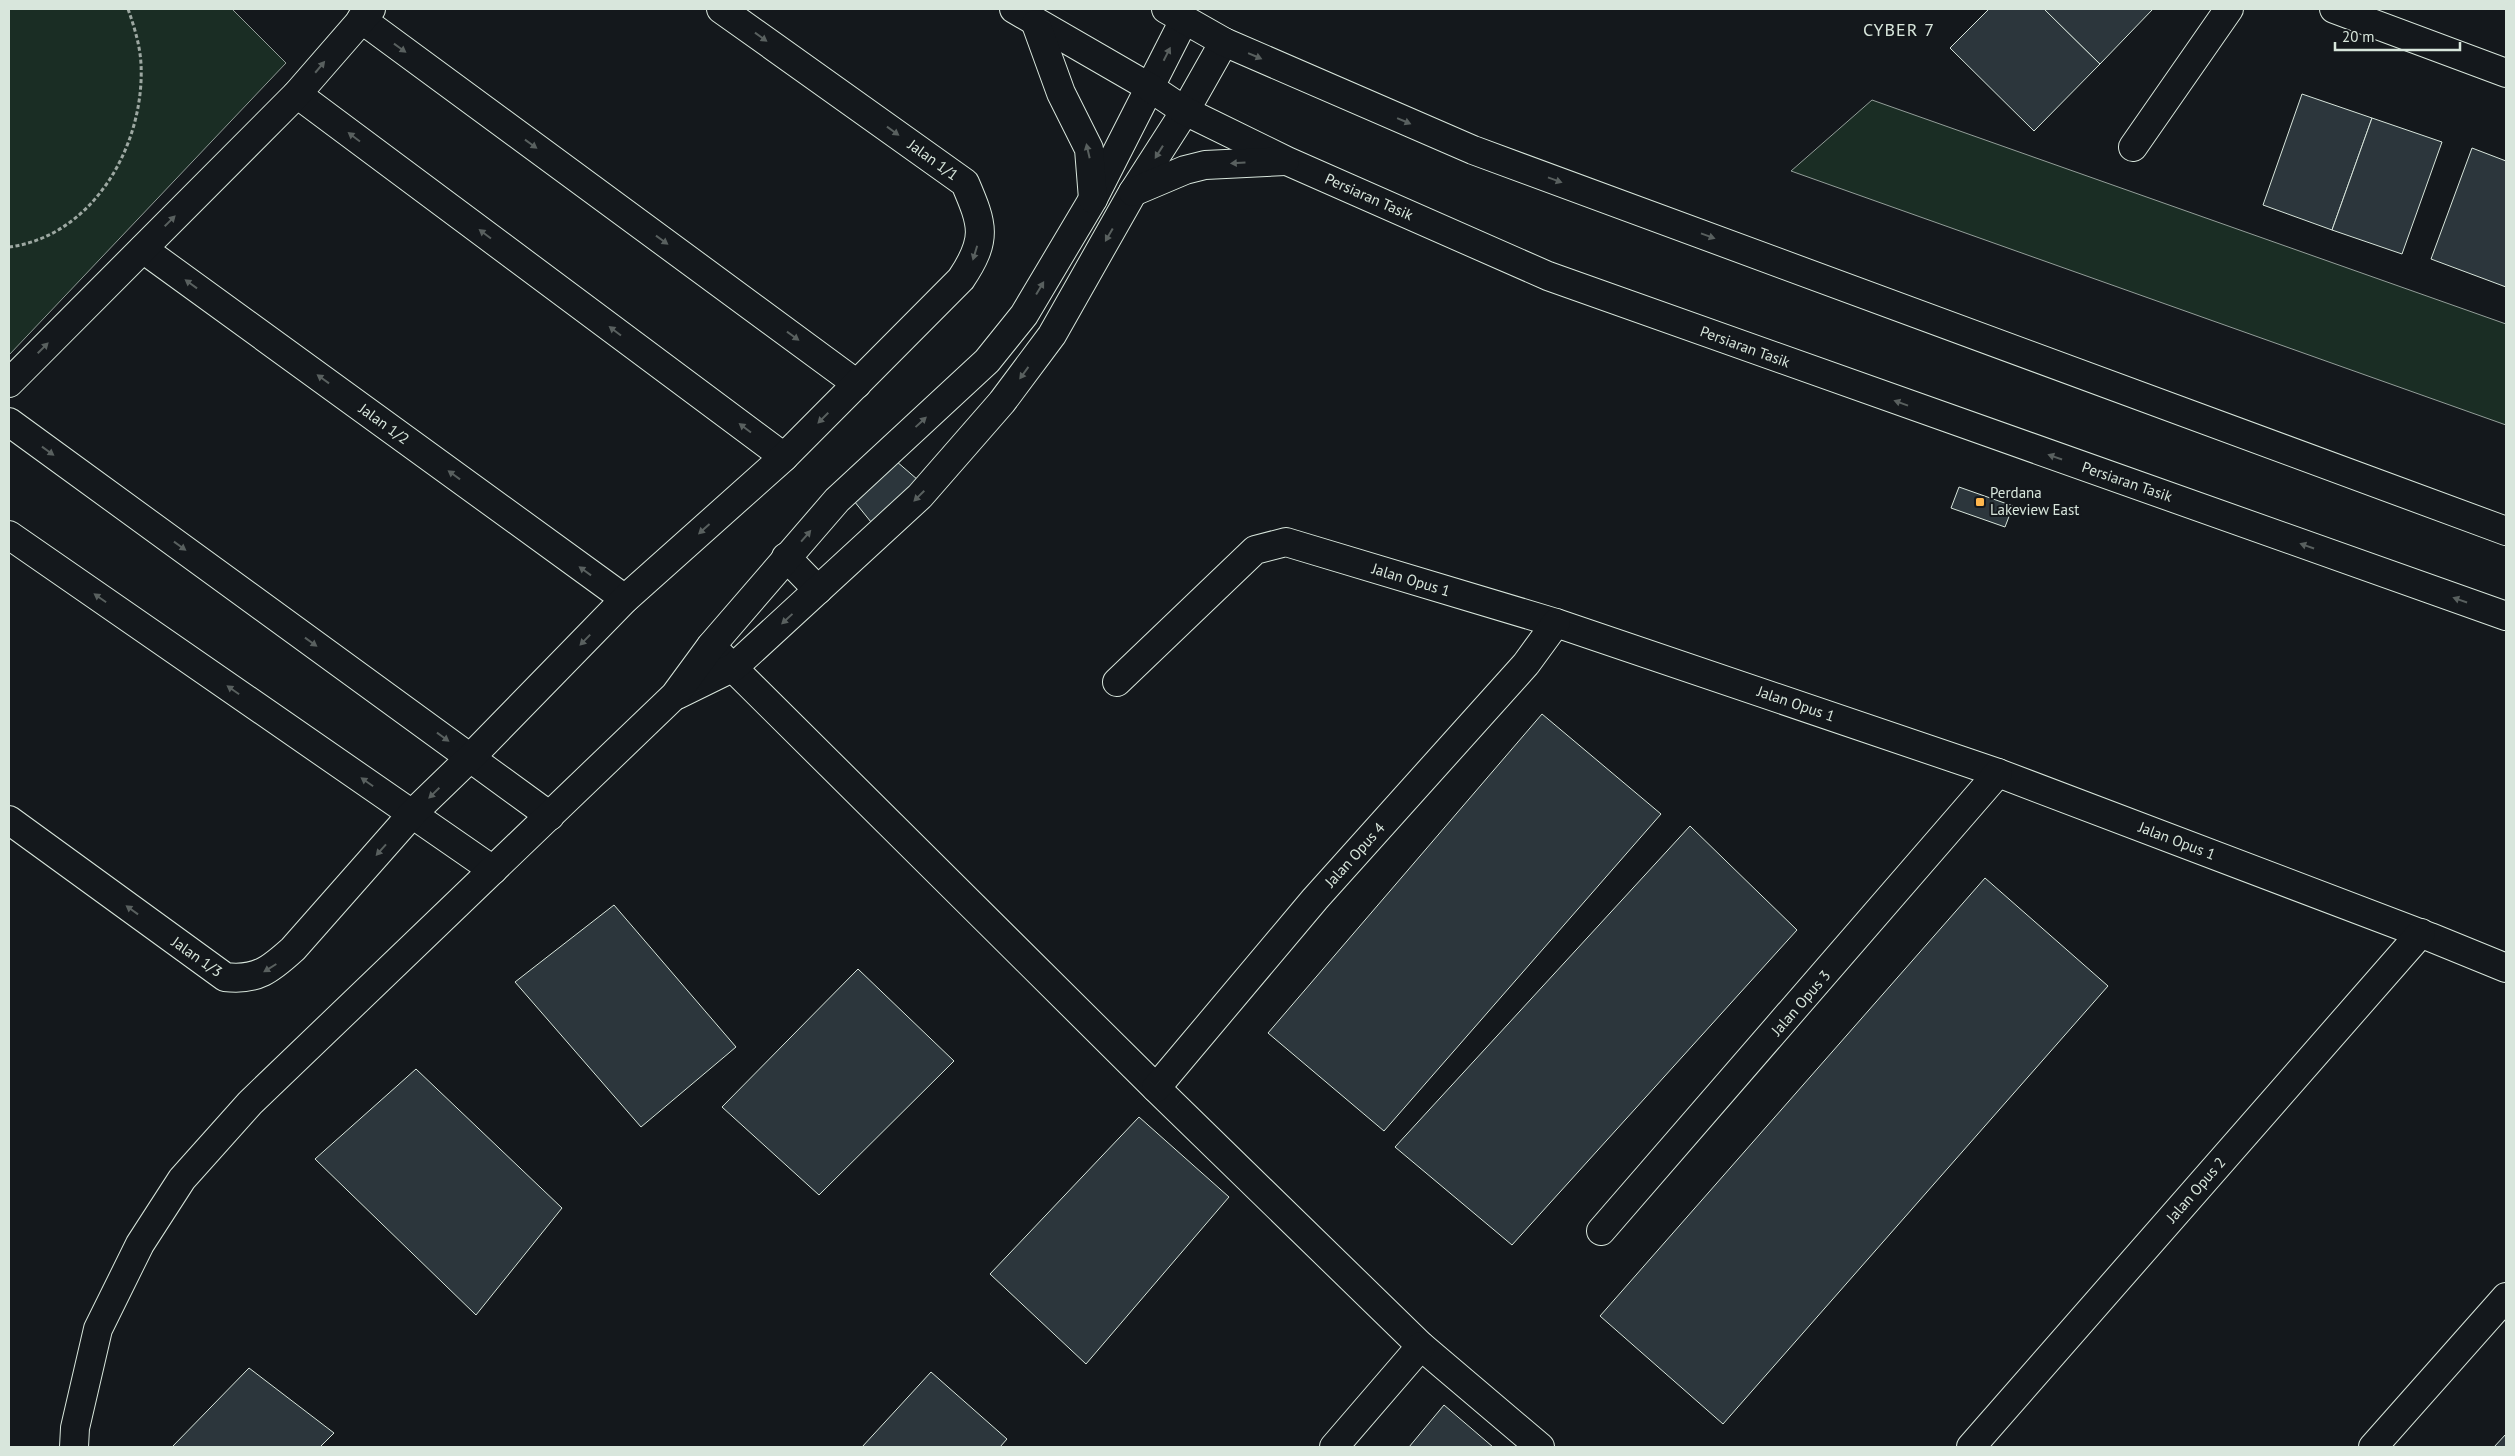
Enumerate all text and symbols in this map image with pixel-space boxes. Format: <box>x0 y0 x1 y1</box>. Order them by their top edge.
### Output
district label: CYBER 7 <box>1863 18 1935 41</box>
scale bar <box>2335 20 2460 52</box>
text: 20 m <box>2342 27 2375 46</box>
one-way arrow <box>754 32 768 42</box>
one-way arrow <box>393 42 406 53</box>
one-way arrow <box>1163 46 1171 61</box>
one-way arrow <box>1248 52 1262 60</box>
one-way arrow <box>314 61 326 73</box>
one-way arrow <box>1397 117 1411 125</box>
one-way arrow <box>886 126 899 137</box>
one-way arrow <box>347 132 361 142</box>
street label: Jalan 1/1 <box>904 134 962 184</box>
one-way arrow <box>524 139 538 149</box>
one-way arrow <box>1084 143 1092 158</box>
one-way arrow <box>1154 145 1164 158</box>
one-way arrow <box>1230 159 1246 167</box>
street label: Persiaran Tasik <box>1322 169 1417 225</box>
one-way arrow <box>1548 177 1563 184</box>
one-way arrow <box>164 215 176 227</box>
one-way arrow <box>1105 227 1113 242</box>
one-way arrow <box>478 229 492 239</box>
one-way arrow <box>1701 232 1716 240</box>
one-way arrow <box>655 235 669 245</box>
one-way arrow <box>971 246 979 261</box>
one-way arrow <box>184 279 198 289</box>
one-way arrow <box>1035 281 1044 294</box>
street label: Persiaran Tasik <box>1698 321 1794 372</box>
one-way arrow <box>608 326 622 336</box>
one-way arrow <box>786 331 799 342</box>
one-way arrow <box>37 343 49 355</box>
one-way arrow <box>1019 366 1029 380</box>
one-way arrow <box>316 375 329 385</box>
street label: Jalan 1/2 <box>355 398 413 448</box>
one-way arrow <box>1894 399 1909 406</box>
one-way arrow <box>817 412 829 424</box>
one-way arrow <box>915 416 927 428</box>
one-way arrow <box>738 423 752 433</box>
one-way arrow <box>41 446 55 456</box>
one-way arrow <box>2047 453 2062 460</box>
street label: Persiaran Tasik <box>2079 457 2176 506</box>
one-way arrow <box>447 470 461 480</box>
place label: Perdana Lakeview East <box>1990 483 2079 519</box>
one-way arrow <box>913 490 925 502</box>
marker: Perdana Lakeview East <box>1974 496 1986 508</box>
one-way arrow <box>698 523 710 535</box>
one-way arrow <box>800 529 811 542</box>
one-way arrow <box>173 541 187 551</box>
one-way arrow <box>2299 542 2314 550</box>
street label: Jalan Opus 1 <box>1369 558 1453 600</box>
one-way arrow <box>579 565 592 576</box>
one-way arrow <box>93 593 106 603</box>
one-way arrow <box>2453 596 2468 603</box>
one-way arrow <box>781 613 793 625</box>
one-way arrow <box>579 634 591 646</box>
one-way arrow <box>304 636 317 647</box>
street label: Jalan Opus 1 <box>1754 681 1837 726</box>
one-way arrow <box>227 685 240 695</box>
one-way arrow <box>436 732 450 742</box>
one-way arrow <box>360 777 374 787</box>
one-way arrow <box>429 787 441 799</box>
street label: Jalan Opus 1 <box>2135 817 2218 864</box>
street label: Jalan Opus 4 <box>1320 818 1389 892</box>
one-way arrow <box>375 843 387 855</box>
one-way arrow <box>125 905 139 915</box>
street label: Jalan 1/3 <box>167 932 226 981</box>
one-way arrow <box>263 963 276 973</box>
street label: Jalan Opus 3 <box>1766 966 1834 1040</box>
street label: Jalan Opus 2 <box>2161 1153 2229 1227</box>

